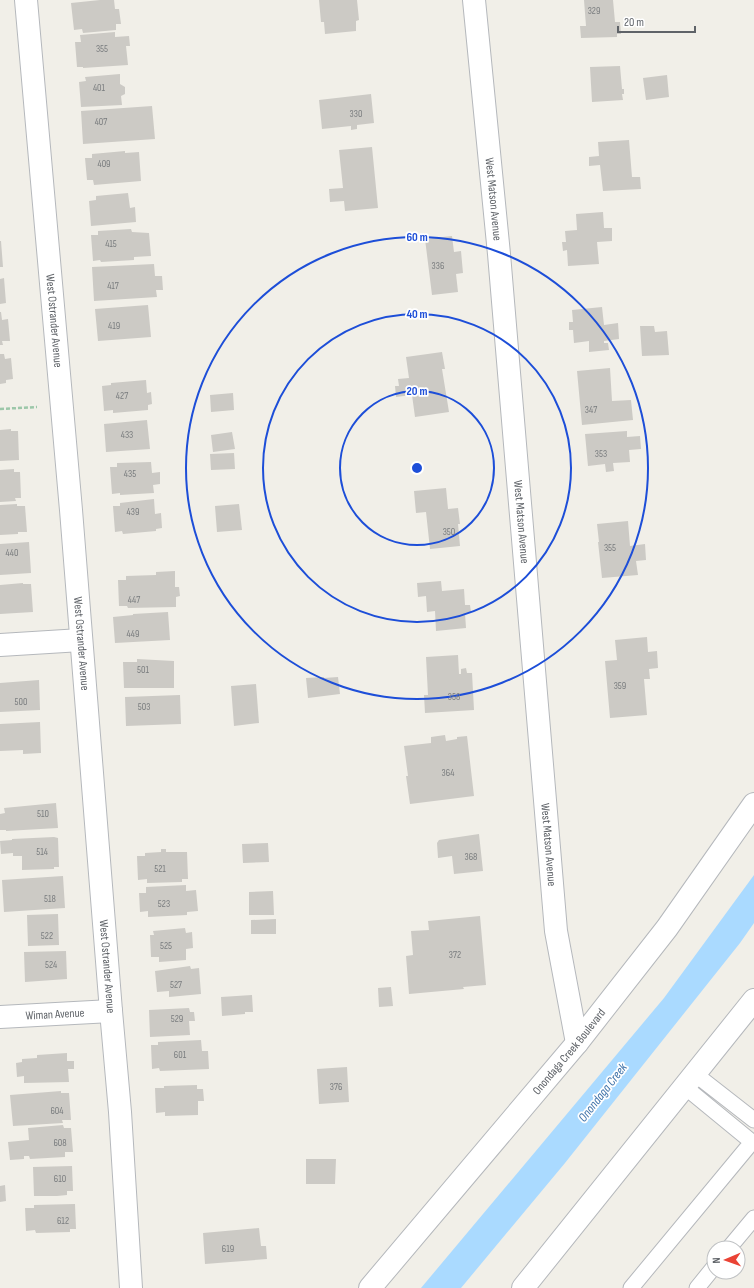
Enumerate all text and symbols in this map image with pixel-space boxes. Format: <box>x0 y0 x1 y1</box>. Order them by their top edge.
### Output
house number: 329 <box>588 5 600 17</box>
scale bar <box>618 8 695 34</box>
text: 20 m <box>624 15 644 30</box>
house number: 355 <box>96 43 108 55</box>
house number: 401 <box>93 82 106 94</box>
house number: 330 <box>350 108 362 120</box>
house number: 407 <box>95 116 107 128</box>
street label: West Matson Avenue <box>482 157 505 242</box>
house number: 409 <box>97 158 111 170</box>
text: 60 m <box>406 230 428 245</box>
house number: 415 <box>105 238 117 250</box>
house number: 336 <box>432 260 444 272</box>
street label: West Ostrander Avenue <box>42 273 65 368</box>
house number: 417 <box>107 280 119 292</box>
text: 40 m <box>406 307 428 322</box>
house number: 419 <box>108 320 120 332</box>
text: 20 m <box>407 384 427 399</box>
house number: 427 <box>116 390 128 402</box>
house number: 347 <box>585 404 597 416</box>
house number: 433 <box>121 429 133 441</box>
house number: 353 <box>595 448 607 460</box>
centre of rings <box>410 461 424 475</box>
house number: 435 <box>124 468 136 480</box>
street label: West Matson Avenue <box>510 480 532 564</box>
house number: 439 <box>127 506 139 518</box>
house number: 350 <box>443 526 455 538</box>
house number: 355 <box>604 542 616 554</box>
house number: 440 <box>6 547 18 559</box>
house number: 447 <box>128 594 140 606</box>
street label: West Ostrander Avenue <box>70 596 92 691</box>
house number: 449 <box>127 628 139 640</box>
house number: 501 <box>137 664 149 676</box>
house number: 359 <box>614 680 626 692</box>
house number: 358 <box>448 691 460 703</box>
house number: 500 <box>15 696 27 708</box>
house number: 503 <box>138 701 150 713</box>
house number: 364 <box>442 767 454 779</box>
street label: West Matson Avenue <box>537 803 559 887</box>
house number: 510 <box>37 808 49 820</box>
house number: 514 <box>36 846 48 858</box>
house number: 368 <box>465 851 477 863</box>
house number: 521 <box>154 863 166 875</box>
house number: 518 <box>44 893 56 905</box>
house number: 523 <box>158 898 170 910</box>
street label: West Ostrander Avenue <box>96 919 118 1014</box>
house number: 522 <box>41 930 53 942</box>
house number: 525 <box>160 940 172 952</box>
house number: 372 <box>449 949 461 961</box>
house number: 524 <box>45 959 57 971</box>
house number: 527 <box>170 979 182 991</box>
street label: Wiman Avenue <box>25 1005 85 1024</box>
street label: Onondaga Creek Boulevard <box>530 1005 608 1097</box>
house number: 529 <box>171 1013 183 1025</box>
house number: 601 <box>174 1049 187 1061</box>
water label: Onondaga Creek <box>574 1060 630 1124</box>
house number: 376 <box>330 1081 342 1093</box>
house number: 604 <box>50 1105 64 1117</box>
house number: 608 <box>53 1137 67 1149</box>
house number: 610 <box>54 1173 66 1185</box>
house number: 612 <box>57 1215 69 1227</box>
north arrow <box>706 1240 746 1280</box>
house number: 619 <box>222 1243 234 1255</box>
text: N <box>710 1257 723 1263</box>

